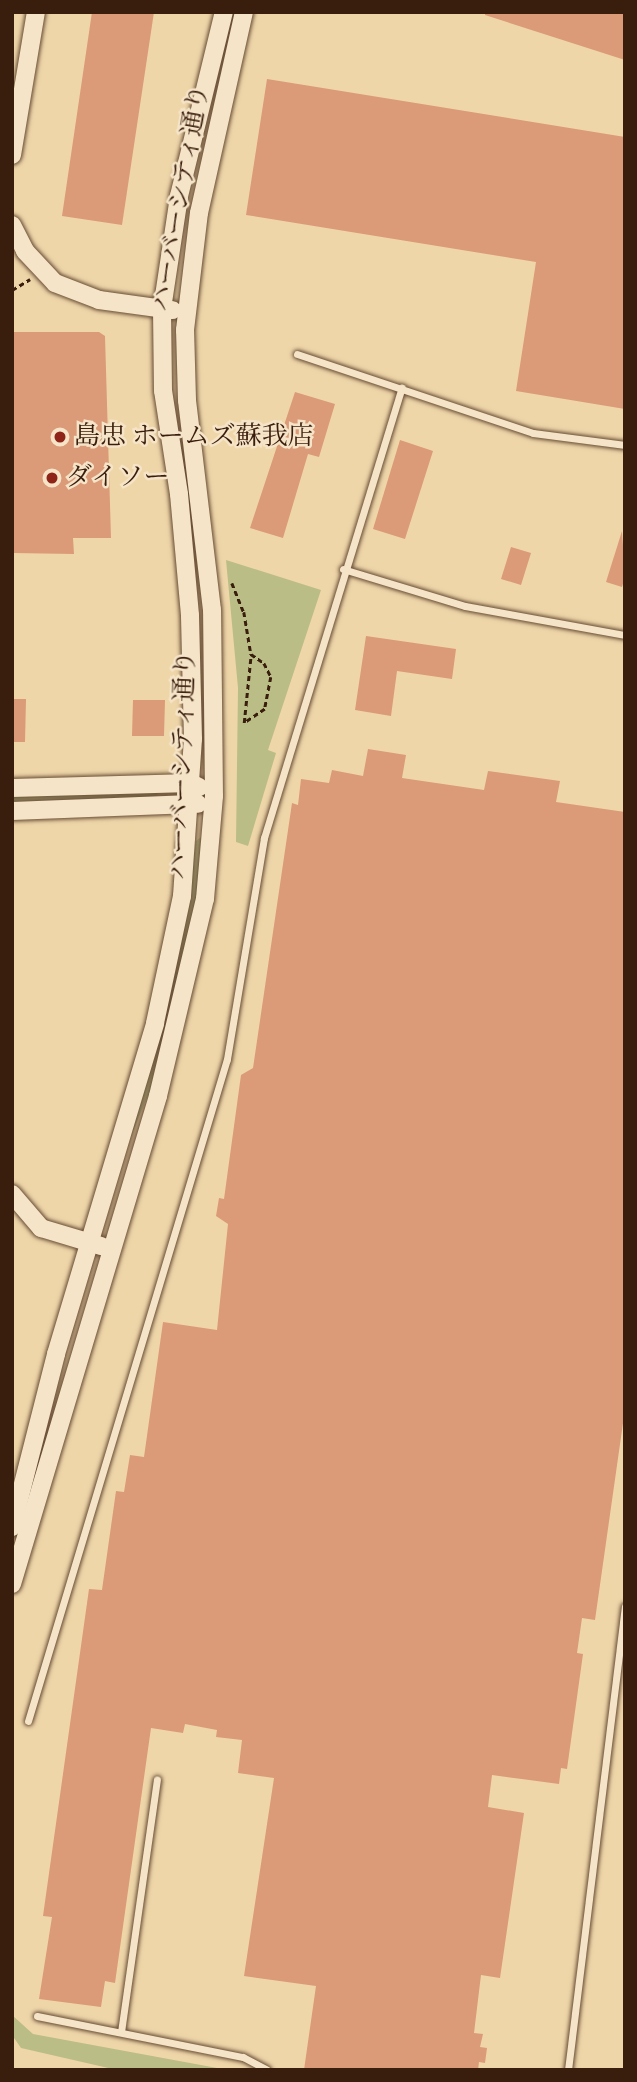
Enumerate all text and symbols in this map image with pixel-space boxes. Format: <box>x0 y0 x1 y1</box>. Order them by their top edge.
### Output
street label: ハーバーシティ通り <box>145 80 217 316</box>
place label: 島忠 ホームズ蘇我店 <box>74 421 314 453</box>
marker: 島忠 ホームズ蘇我店 <box>52 429 68 445</box>
place label: ダイソー <box>66 462 170 494</box>
marker: ダイソー <box>44 470 60 486</box>
street label: ハーバーシティ通り <box>163 648 203 882</box>

